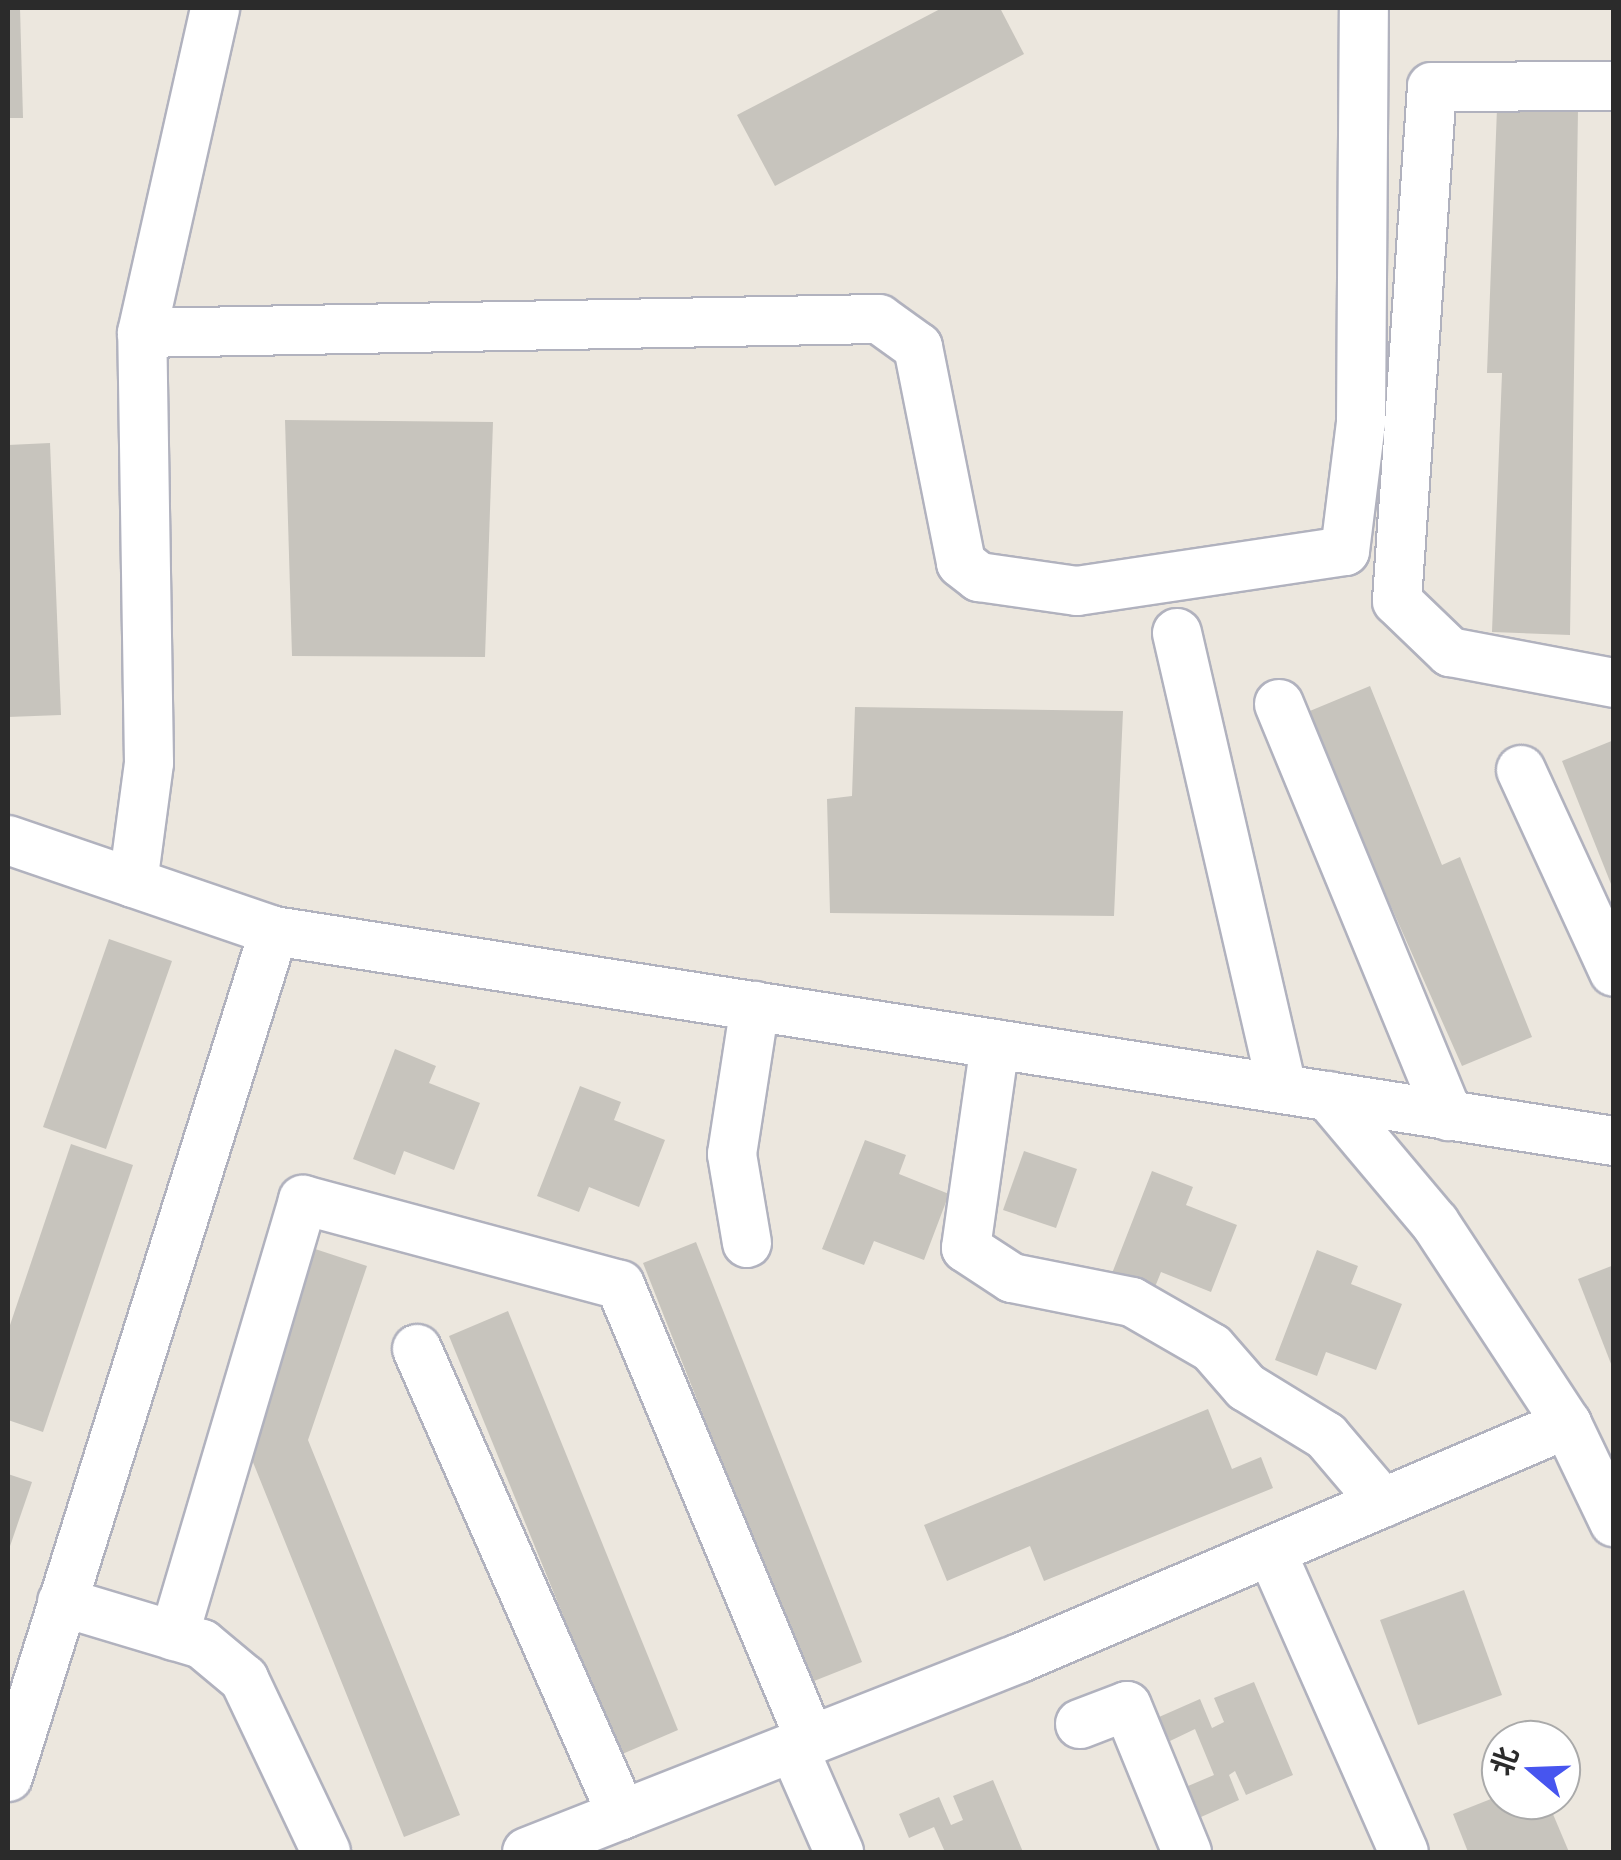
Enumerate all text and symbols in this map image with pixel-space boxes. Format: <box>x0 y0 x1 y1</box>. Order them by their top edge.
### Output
north arrow <box>1481 1720 1581 1820</box>
text: 北 <box>1479 1740 1529 1781</box>

